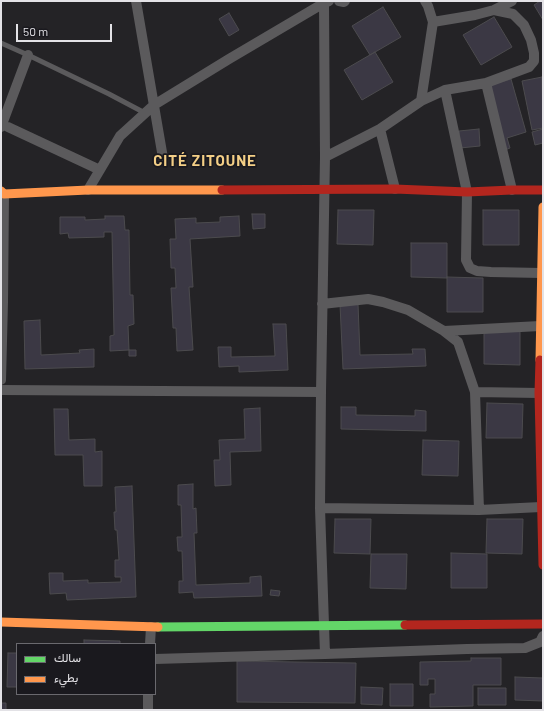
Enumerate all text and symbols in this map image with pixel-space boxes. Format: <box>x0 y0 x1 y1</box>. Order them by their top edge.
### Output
scale bar <box>18 16 114 42</box>
text: 50 m <box>23 24 48 38</box>
district label: CITÉ ZITOUNE <box>153 152 257 170</box>
legend <box>16 643 156 695</box>
text: سالك <box>54 650 81 664</box>
text: بطيء <box>54 670 78 684</box>

